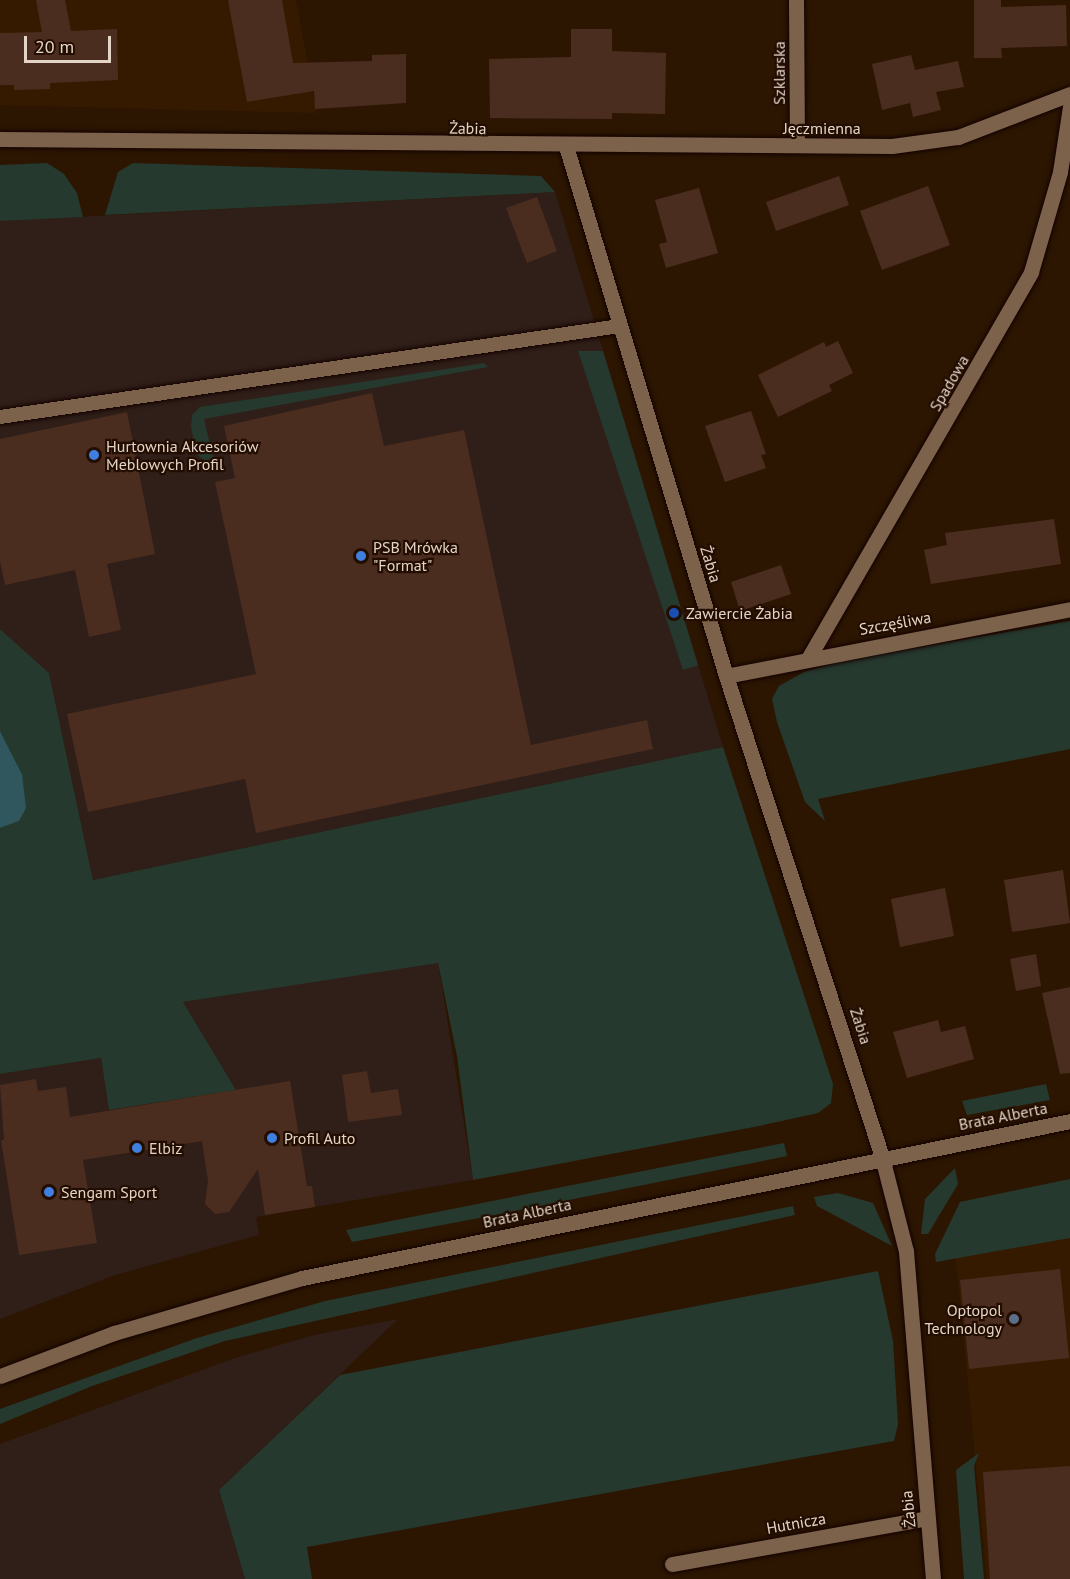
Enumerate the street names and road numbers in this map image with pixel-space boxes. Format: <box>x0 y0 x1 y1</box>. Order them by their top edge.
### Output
street label: Szklarska <box>769 41 789 105</box>
street label: Żabia <box>449 118 487 138</box>
street label: Jęczmienna <box>783 118 861 138</box>
street label: Spadowa <box>925 351 973 415</box>
street label: Żabia <box>696 543 726 585</box>
street label: Szczęśliwa <box>858 607 932 639</box>
street label: Żabia <box>846 1005 876 1047</box>
street label: Brata Alberta <box>957 1098 1049 1134</box>
street label: Brata Alberta <box>481 1194 573 1232</box>
street label: Żabia <box>897 1490 919 1528</box>
street label: Hutnicza <box>765 1508 827 1538</box>

